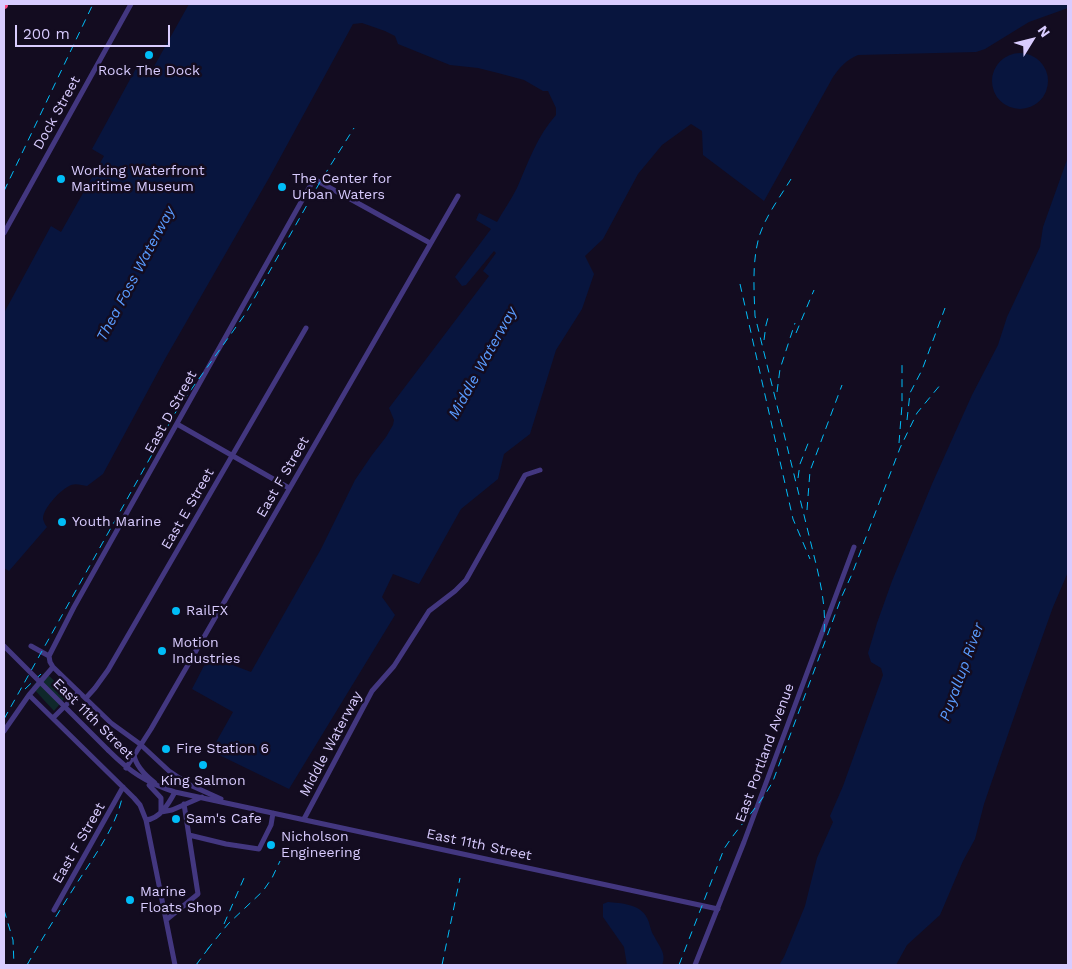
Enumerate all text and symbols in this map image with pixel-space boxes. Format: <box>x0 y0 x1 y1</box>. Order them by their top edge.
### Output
scale bar <box>18 15 172 47</box>
north arrow <box>1007 15 1057 65</box>
text: N <box>1035 22 1054 40</box>
text: 200 m <box>23 25 70 43</box>
marker: Rock The Dock <box>143 49 155 61</box>
place label: Rock The Dock <box>98 63 200 79</box>
street label: Dock Street <box>30 73 84 153</box>
place label: Working Waterfront Maritime Museum <box>71 163 205 196</box>
place label: The Center for Urban Waters <box>292 171 392 203</box>
marker: Working Waterfront Maritime Museum <box>55 173 67 185</box>
marker: The Center for Urban Waters <box>276 181 288 193</box>
water label: Thea Foss Waterway <box>93 204 179 344</box>
water label: Middle Waterway <box>445 304 521 422</box>
street label: East D Street <box>141 368 201 456</box>
street label: East F Street <box>253 434 313 520</box>
street label: East E Street <box>158 466 218 552</box>
place label: Youth Marine <box>72 514 161 530</box>
marker: Youth Marine <box>56 516 68 528</box>
place label: RailFX <box>186 603 228 619</box>
marker: RailFX <box>170 605 182 617</box>
water label: Puyallup River <box>936 621 988 723</box>
place label: Motion Industries <box>172 635 240 668</box>
marker: Motion Industries <box>156 645 168 657</box>
street label: East 11th Street <box>49 675 137 763</box>
street label: East Portland Avenue <box>732 681 798 825</box>
street label: Middle Waterway <box>296 688 366 800</box>
place label: Fire Station 6 <box>176 741 269 757</box>
marker: Fire Station 6 <box>160 743 172 755</box>
marker: King Salmon <box>197 759 209 771</box>
place label: King Salmon <box>160 773 246 789</box>
street label: East F Street <box>49 800 109 886</box>
place label: Sam's Cafe <box>186 811 262 827</box>
marker: Sam's Cafe <box>170 813 182 825</box>
street label: East 11th Street <box>425 826 533 864</box>
place label: Nicholson Engineering <box>281 829 360 862</box>
marker: Nicholson Engineering <box>265 839 277 851</box>
place label: Marine Floats Shop <box>140 884 222 916</box>
marker: Marine Floats Shop <box>124 894 136 906</box>

